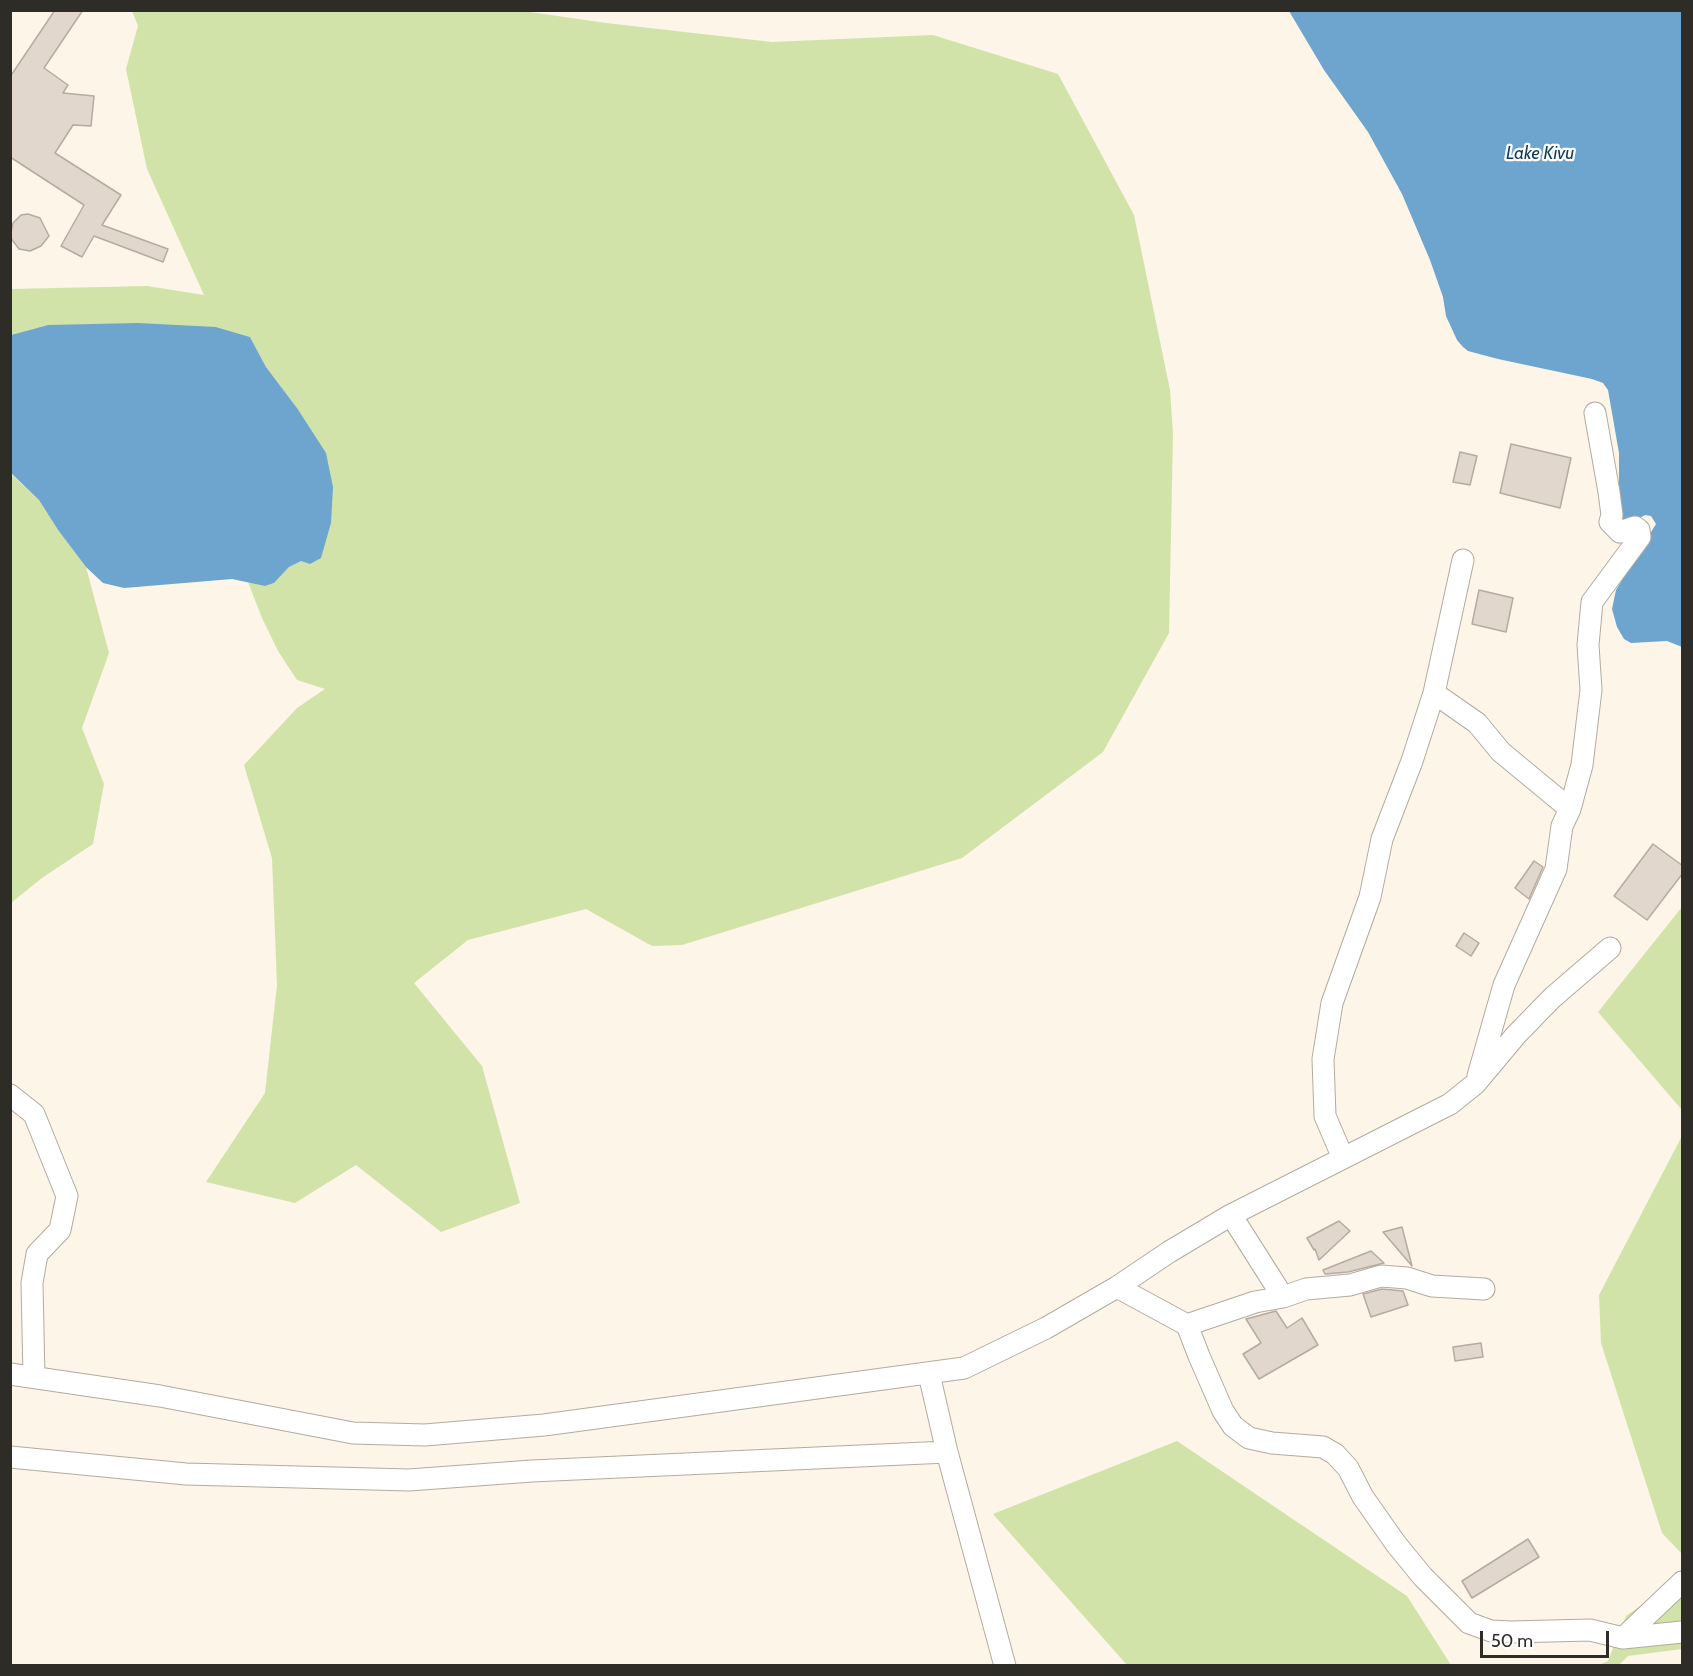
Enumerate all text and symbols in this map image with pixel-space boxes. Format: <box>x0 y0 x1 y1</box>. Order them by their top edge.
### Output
water label: Lake Kivu <box>1506 143 1574 165</box>
scale bar <box>1483 1619 1612 1657</box>
text: 50 m <box>1491 1630 1533 1652</box>

